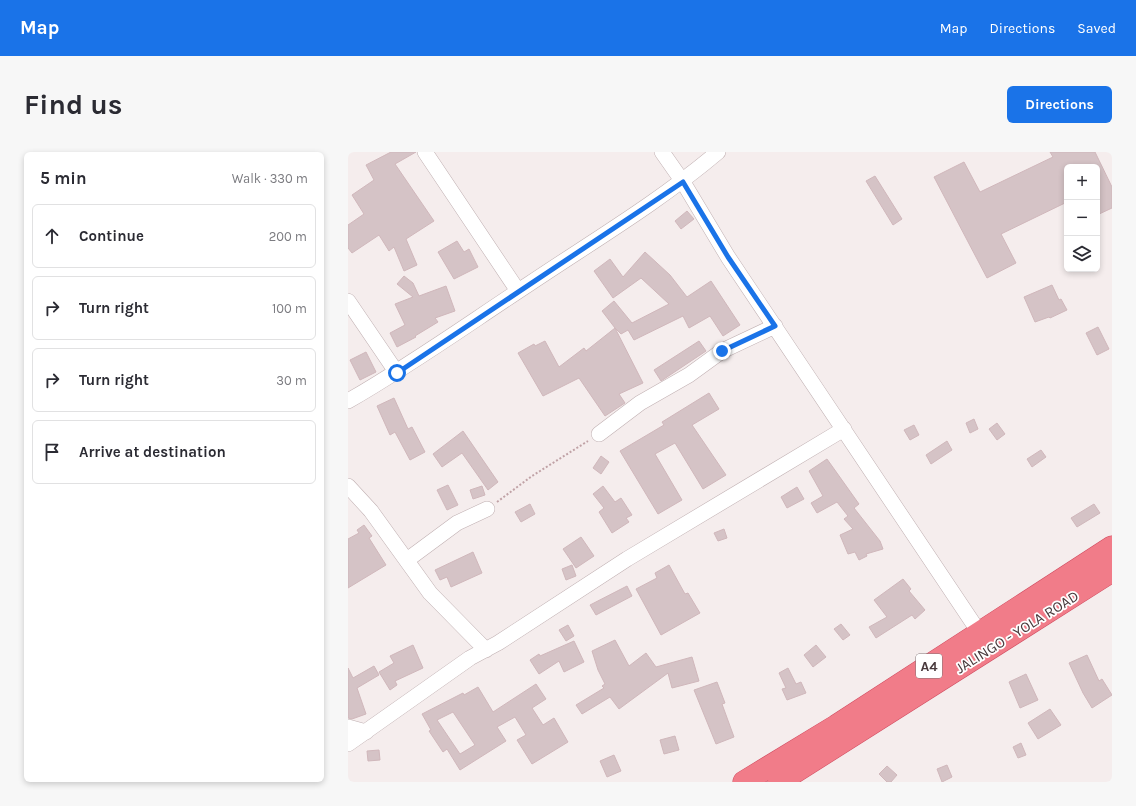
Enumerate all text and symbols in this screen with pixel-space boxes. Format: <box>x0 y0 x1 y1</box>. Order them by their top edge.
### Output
text: Map <box>20 17 59 39</box>
text: Map <box>940 20 968 37</box>
text: Directions <box>990 20 1055 37</box>
text: Saved <box>1077 20 1116 37</box>
button: Directions <box>1007 86 1112 123</box>
text: Find us <box>24 88 123 121</box>
map controls <box>1064 164 1100 272</box>
button: + <box>1064 164 1100 200</box>
text: 5 min <box>40 168 87 188</box>
text: Walk · 330 m <box>232 171 308 186</box>
button: − <box>1064 200 1100 236</box>
icon: ahead <box>41 225 63 247</box>
text: Continue <box>79 227 144 245</box>
text: 200 m <box>269 229 307 244</box>
button: layers <box>1064 236 1100 272</box>
icon: right <box>41 297 63 319</box>
text: Turn right <box>79 299 149 317</box>
text: 100 m <box>272 301 307 316</box>
route end <box>713 342 731 360</box>
route start <box>388 364 406 382</box>
icon: right <box>41 369 63 391</box>
text: Turn right <box>79 371 149 389</box>
text: 30 m <box>276 373 307 388</box>
icon: arrive <box>41 441 63 463</box>
text: Arrive at destination <box>79 443 226 461</box>
street label: JALINGO - YOLA ROAD <box>952 587 1082 677</box>
road number: A4 <box>916 654 942 678</box>

